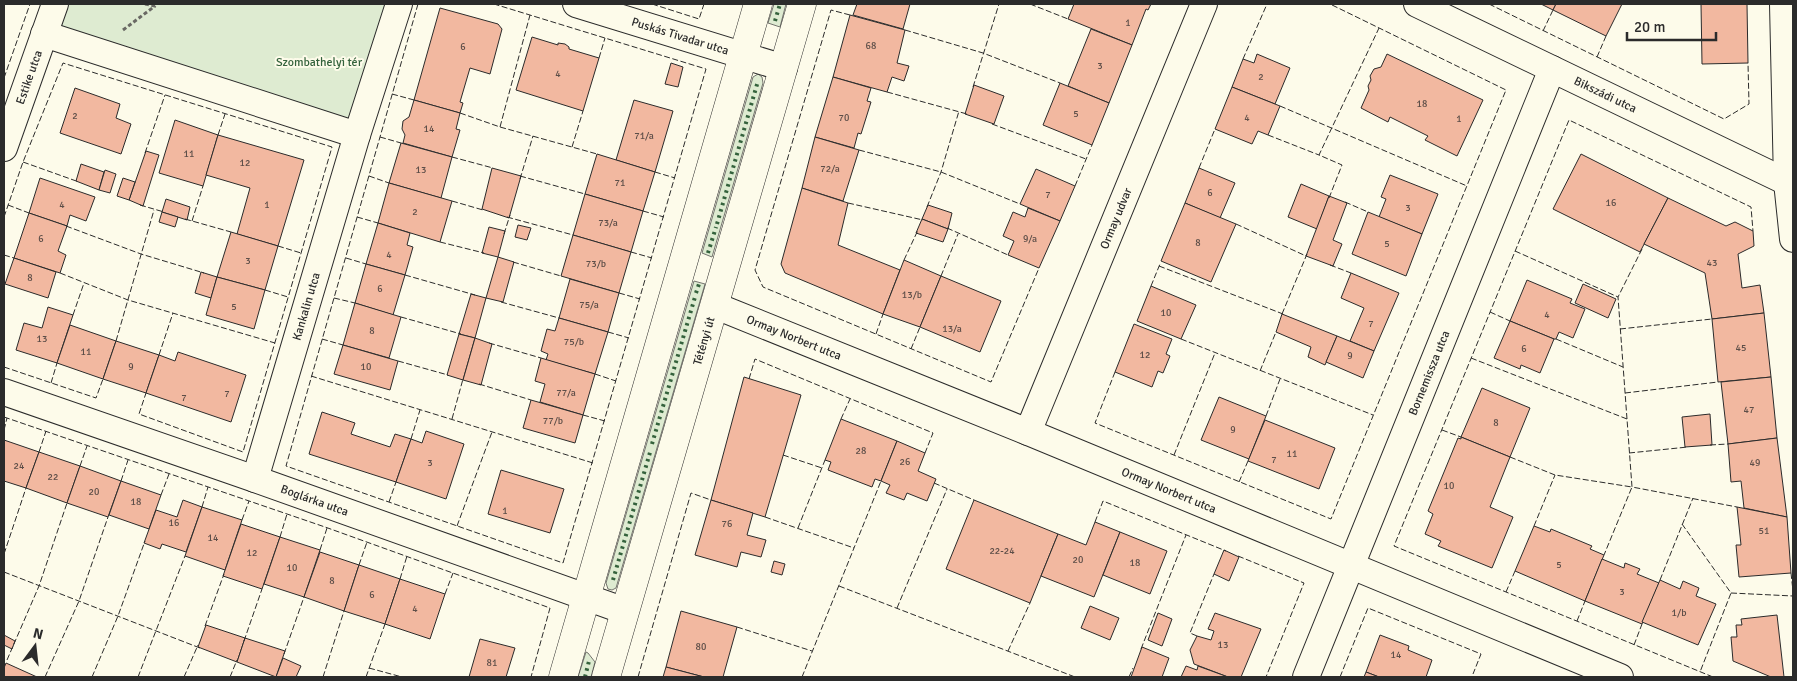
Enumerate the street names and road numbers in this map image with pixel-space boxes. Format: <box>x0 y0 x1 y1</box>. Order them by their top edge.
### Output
street label: Puskás Tivadar utca <box>630 14 731 58</box>
street label: Estike utca <box>13 48 46 106</box>
street label: Bikszádi utca <box>1571 73 1639 116</box>
street label: Ormay udvar <box>1097 185 1135 251</box>
street label: Kankalin utca <box>289 271 323 342</box>
street label: Ormay Norbert utca <box>744 312 844 363</box>
street label: Tétényi út <box>690 315 718 367</box>
street label: Bornemissza utca <box>1405 328 1453 418</box>
street label: Ormay Norbert utca <box>1119 464 1219 517</box>
street label: Boglárka utca <box>279 481 351 519</box>

